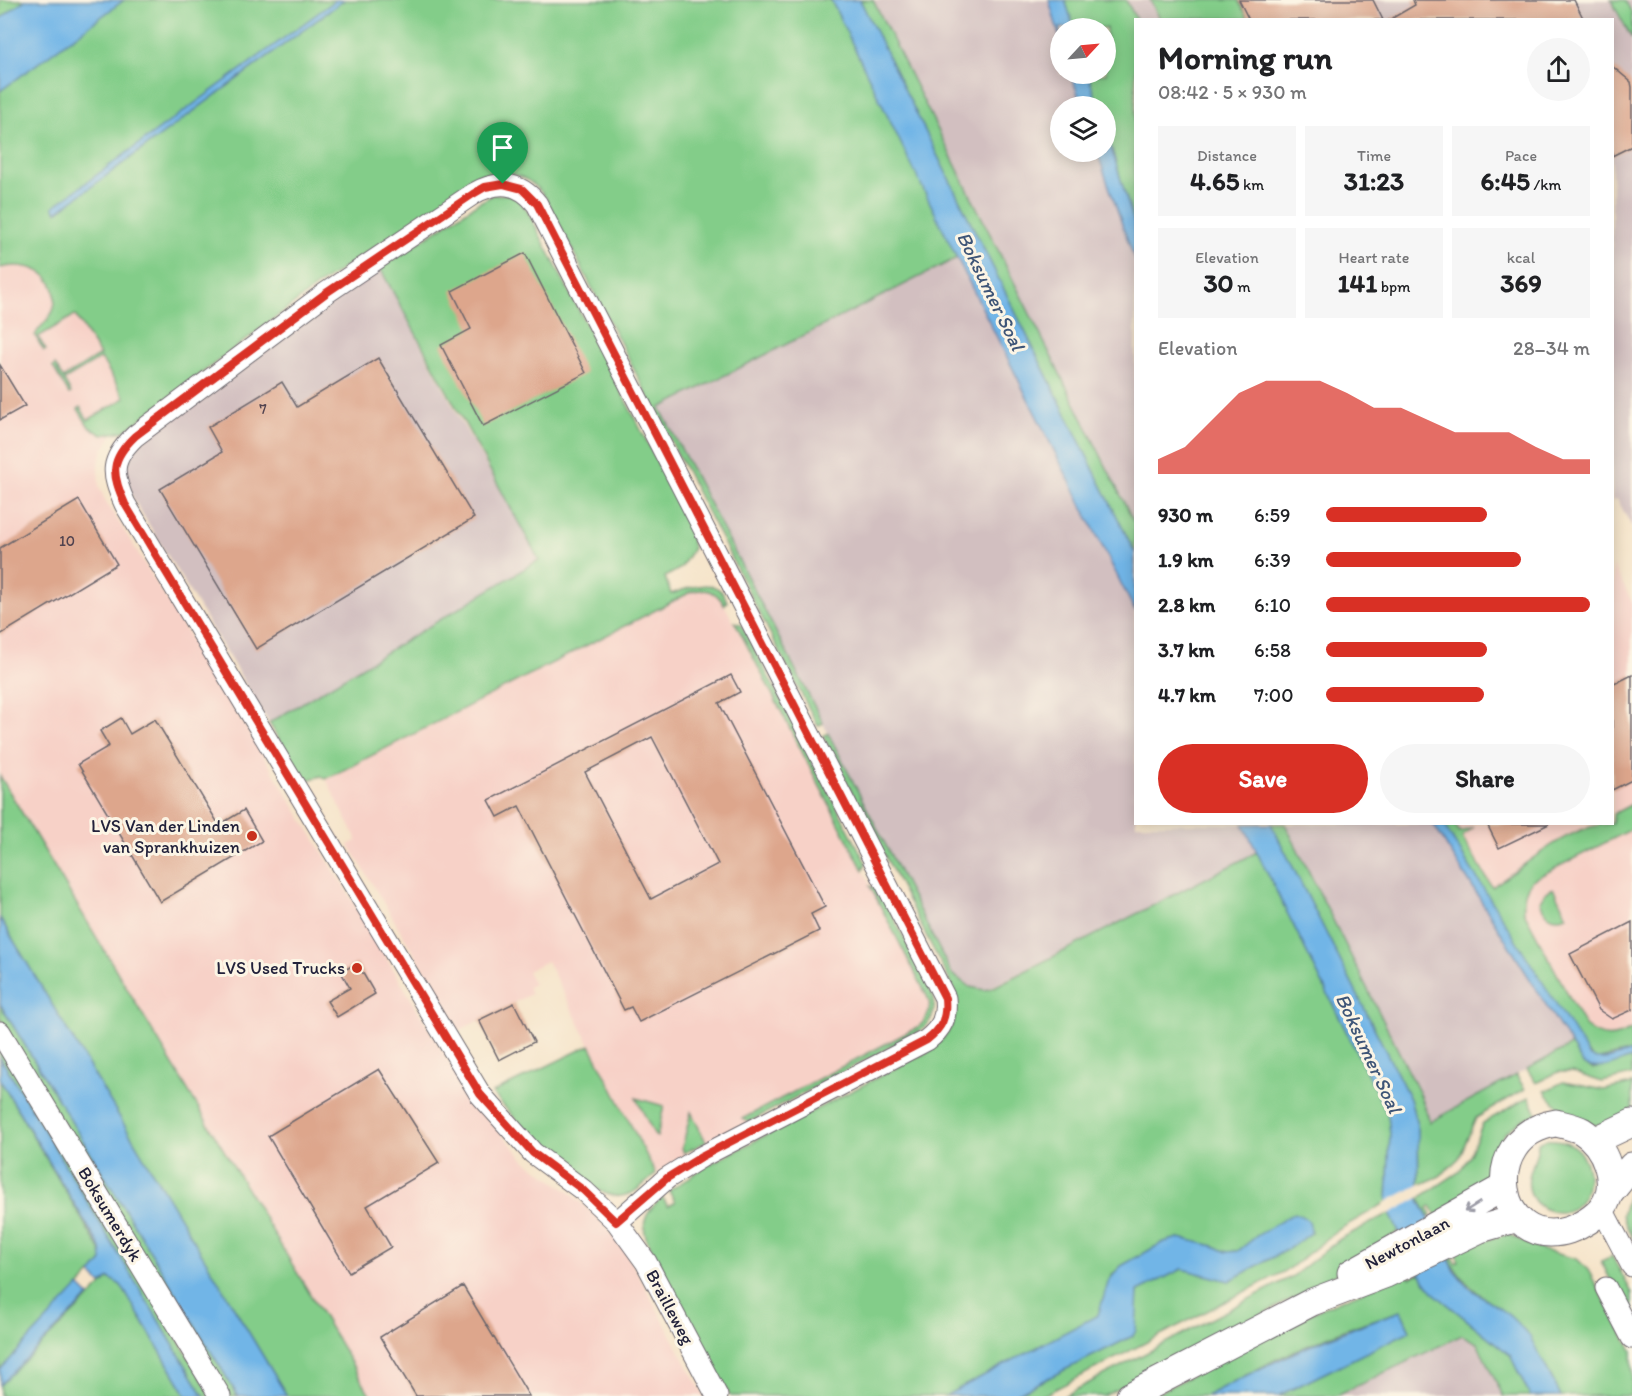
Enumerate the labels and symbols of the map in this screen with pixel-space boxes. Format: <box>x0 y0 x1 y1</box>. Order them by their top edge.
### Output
north arrow <box>1050 18 1116 84</box>
pin <box>477 122 528 184</box>
water label: Boksumer Soal <box>952 228 1031 356</box>
house number: 7 <box>259 400 267 418</box>
house number: 10 <box>59 532 75 550</box>
place label: LVS Van der Linden van Sprankhuizen <box>91 815 240 858</box>
marker: LVS Van der Linden van Sprankhuizen <box>245 829 259 843</box>
place label: LVS Used Trucks <box>216 957 345 979</box>
marker: LVS Used Trucks <box>350 961 364 975</box>
water label: Boksumer Soal <box>1331 989 1408 1118</box>
street label: Boksumerdyk <box>73 1163 147 1266</box>
one-way arrow <box>1464 1201 1481 1213</box>
street label: Newtonlaan <box>1361 1211 1453 1274</box>
street label: Brailleweg <box>641 1266 699 1349</box>

